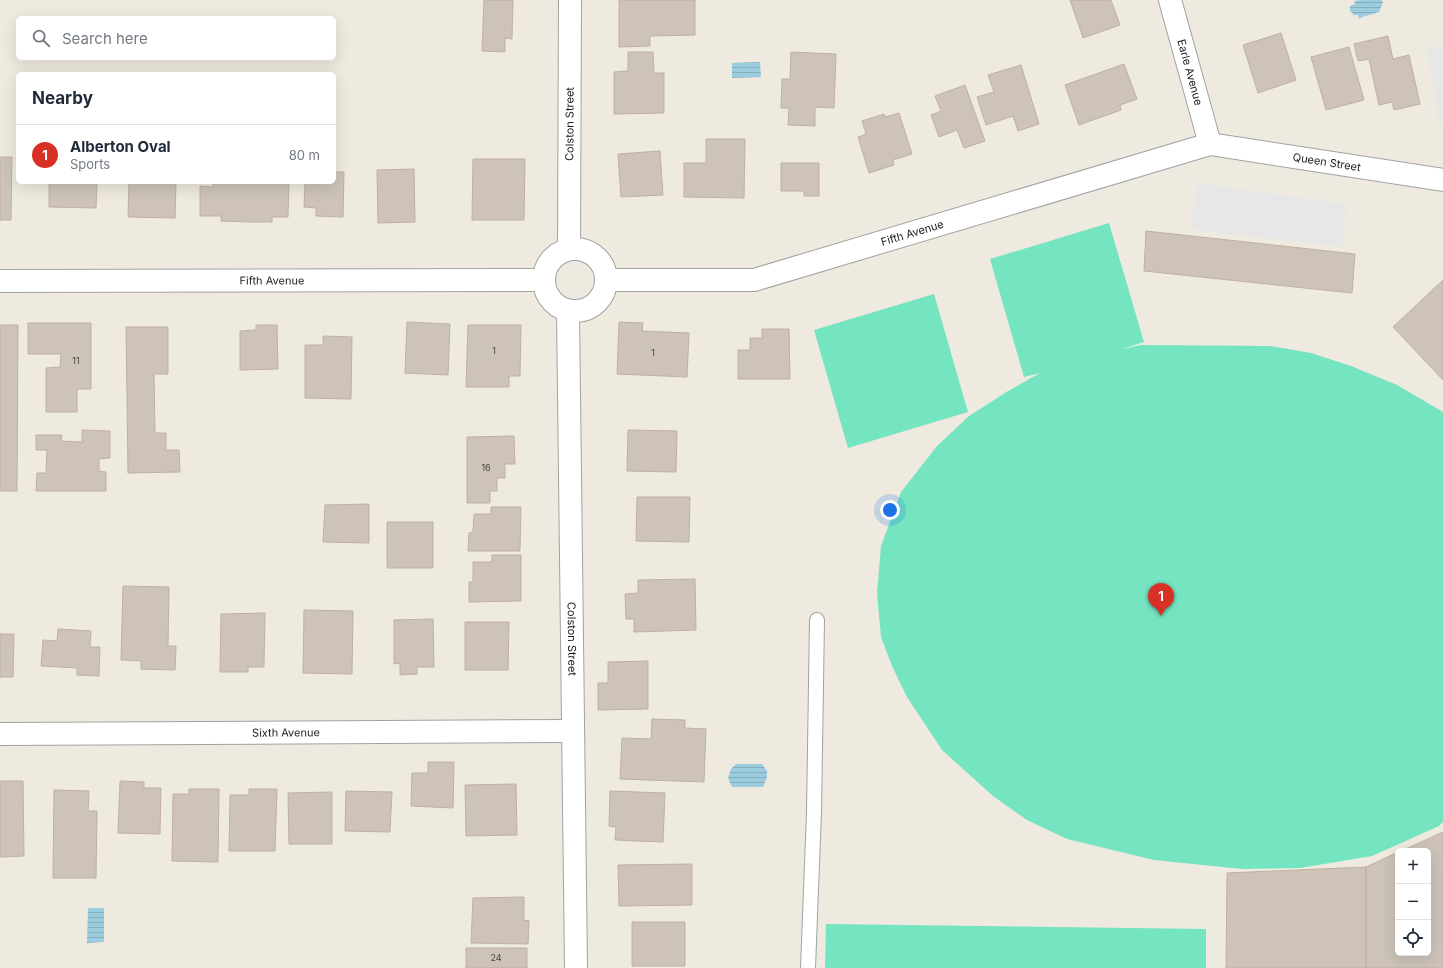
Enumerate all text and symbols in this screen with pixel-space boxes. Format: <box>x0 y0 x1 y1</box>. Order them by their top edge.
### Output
search box <box>16 16 336 60</box>
icon: search <box>30 27 52 49</box>
text: Search here <box>62 29 148 48</box>
street label: Earle Avenue <box>1174 38 1206 107</box>
street label: Colston Street <box>562 87 577 161</box>
text: Nearby <box>32 88 93 108</box>
text: Alberton Oval <box>70 137 171 156</box>
text: 1 <box>42 147 48 163</box>
text: 80 m <box>289 147 320 163</box>
street label: Queen Street <box>1292 150 1362 174</box>
text: Sports <box>70 156 110 172</box>
street label: Fifth Avenue <box>879 217 945 249</box>
street label: Fifth Avenue <box>240 273 304 288</box>
house number: 1 <box>492 345 496 356</box>
house number: 1 <box>651 347 655 358</box>
house number: 11 <box>72 355 80 366</box>
house number: 16 <box>481 462 491 473</box>
your location <box>880 500 900 520</box>
pin: 1 <box>1148 583 1174 616</box>
street label: Colston Street <box>565 602 579 676</box>
street label: Sixth Avenue <box>252 725 320 740</box>
map controls <box>1395 848 1431 956</box>
button: + <box>1395 848 1431 884</box>
button: − <box>1395 884 1431 920</box>
button: locate <box>1395 920 1431 956</box>
house number: 24 <box>490 952 502 963</box>

